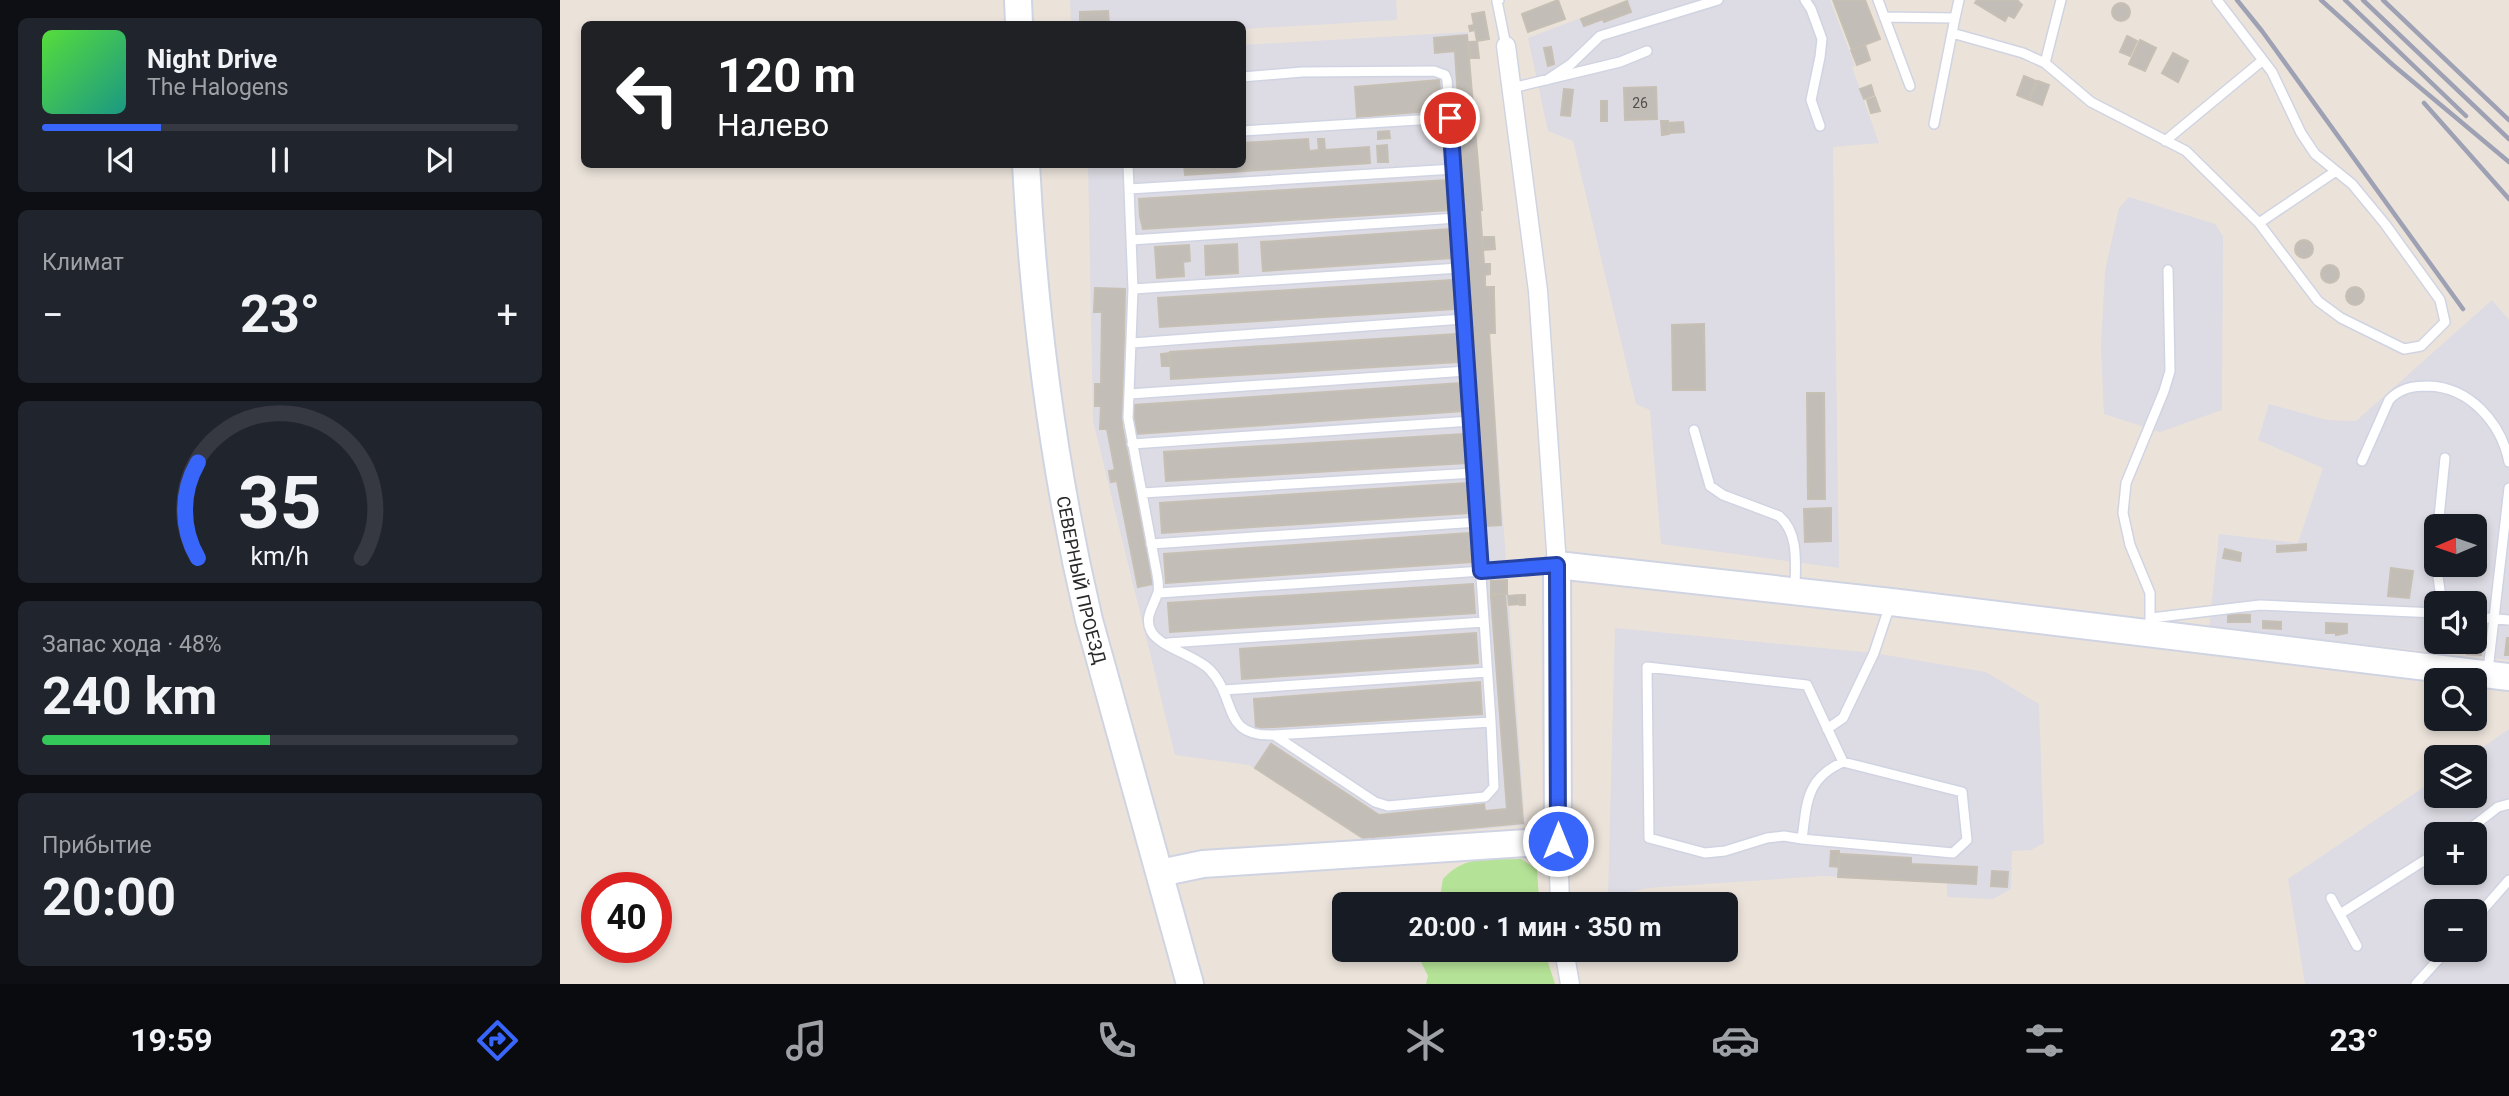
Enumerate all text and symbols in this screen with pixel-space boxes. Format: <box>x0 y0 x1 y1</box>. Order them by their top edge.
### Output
text: Night Drive <box>147 44 277 74</box>
text: 120 m <box>717 47 856 104</box>
icon: left <box>602 49 693 140</box>
text: The Halogens <box>147 74 289 101</box>
pin <box>1420 88 1480 148</box>
house number: 26 <box>1632 95 1648 111</box>
icon: arrive <box>1431 99 1469 137</box>
text: Налево <box>717 106 829 144</box>
icon: previous <box>102 141 140 179</box>
icon: pause <box>261 141 299 179</box>
icon: next <box>420 141 458 179</box>
text: Климат <box>42 249 124 276</box>
text: 23° <box>240 284 320 345</box>
text: − <box>42 293 64 337</box>
text: + <box>496 293 518 337</box>
text: 35 <box>238 460 322 546</box>
street label: СЕВЕРНЫЙ ПРОЕЗД <box>1053 494 1111 666</box>
north arrow <box>2424 514 2487 578</box>
map controls <box>2424 514 2487 962</box>
text: km/h <box>251 542 309 571</box>
button: sound <box>2424 591 2487 654</box>
text: Запас хода · 48% <box>42 631 222 658</box>
text: 240 km <box>42 666 217 727</box>
button: search <box>2424 668 2487 731</box>
button: layers <box>2424 745 2487 808</box>
position arrow <box>1521 804 1595 878</box>
button: + <box>2424 822 2487 885</box>
text: Прибытие <box>42 832 152 859</box>
text: 20:00 <box>42 867 176 928</box>
speed limit sign: 40 <box>581 872 672 963</box>
button: − <box>2424 899 2487 962</box>
text: 20:00 · 1 мин · 350 m <box>1409 912 1661 942</box>
icon: directions <box>473 1016 522 1065</box>
icon: music <box>782 1016 831 1065</box>
icon: phone <box>1092 1016 1141 1065</box>
icon: climate <box>1401 1016 1450 1065</box>
icon: car <box>1711 1016 1760 1065</box>
icon: filters <box>2020 1016 2069 1065</box>
text: 19:59 <box>130 1021 213 1059</box>
text: 23° <box>2330 1021 2379 1059</box>

